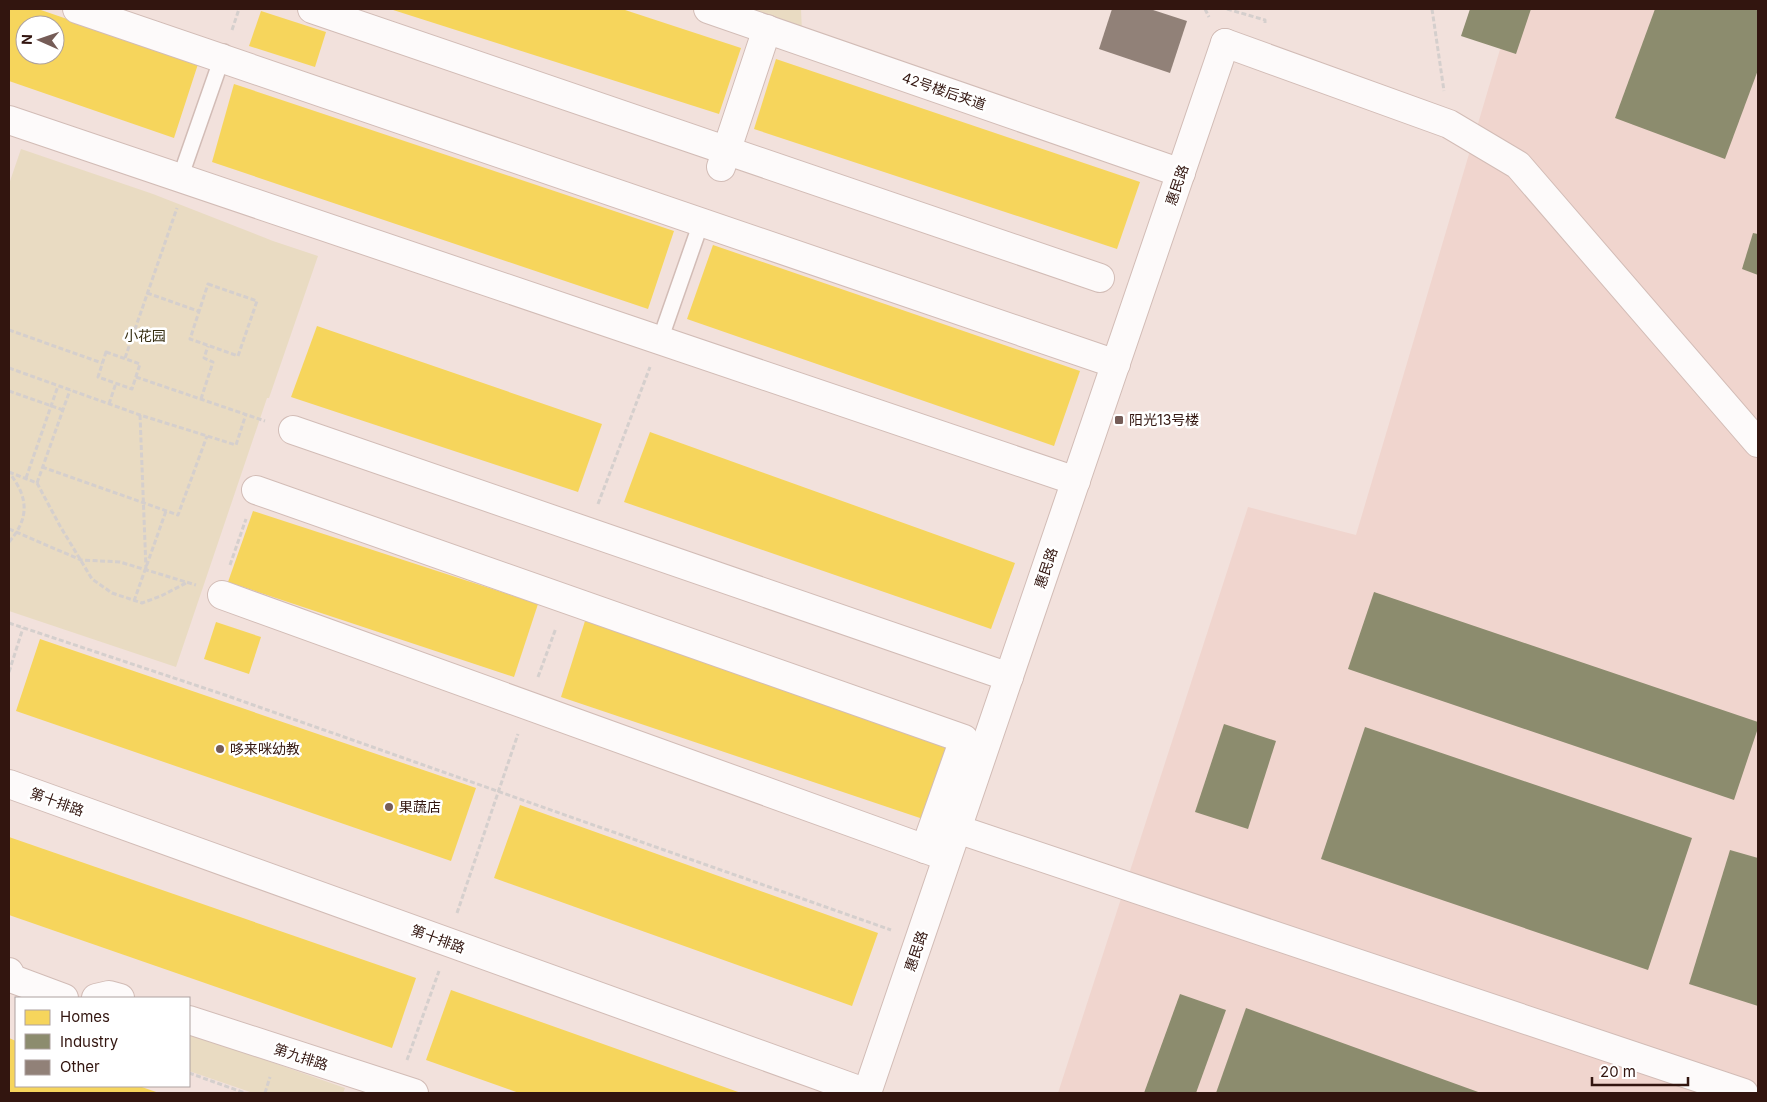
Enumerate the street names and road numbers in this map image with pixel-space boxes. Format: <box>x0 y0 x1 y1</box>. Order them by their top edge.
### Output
street label: 42号楼后夹道 <box>900 68 988 113</box>
street label: 惠民路 <box>1162 162 1191 207</box>
street label: 惠民路 <box>1031 545 1060 590</box>
street label: 第十排路 <box>28 784 86 819</box>
street label: 第十排路 <box>409 921 467 956</box>
street label: 惠民路 <box>901 928 930 973</box>
street label: 第九排路 <box>272 1040 330 1073</box>

